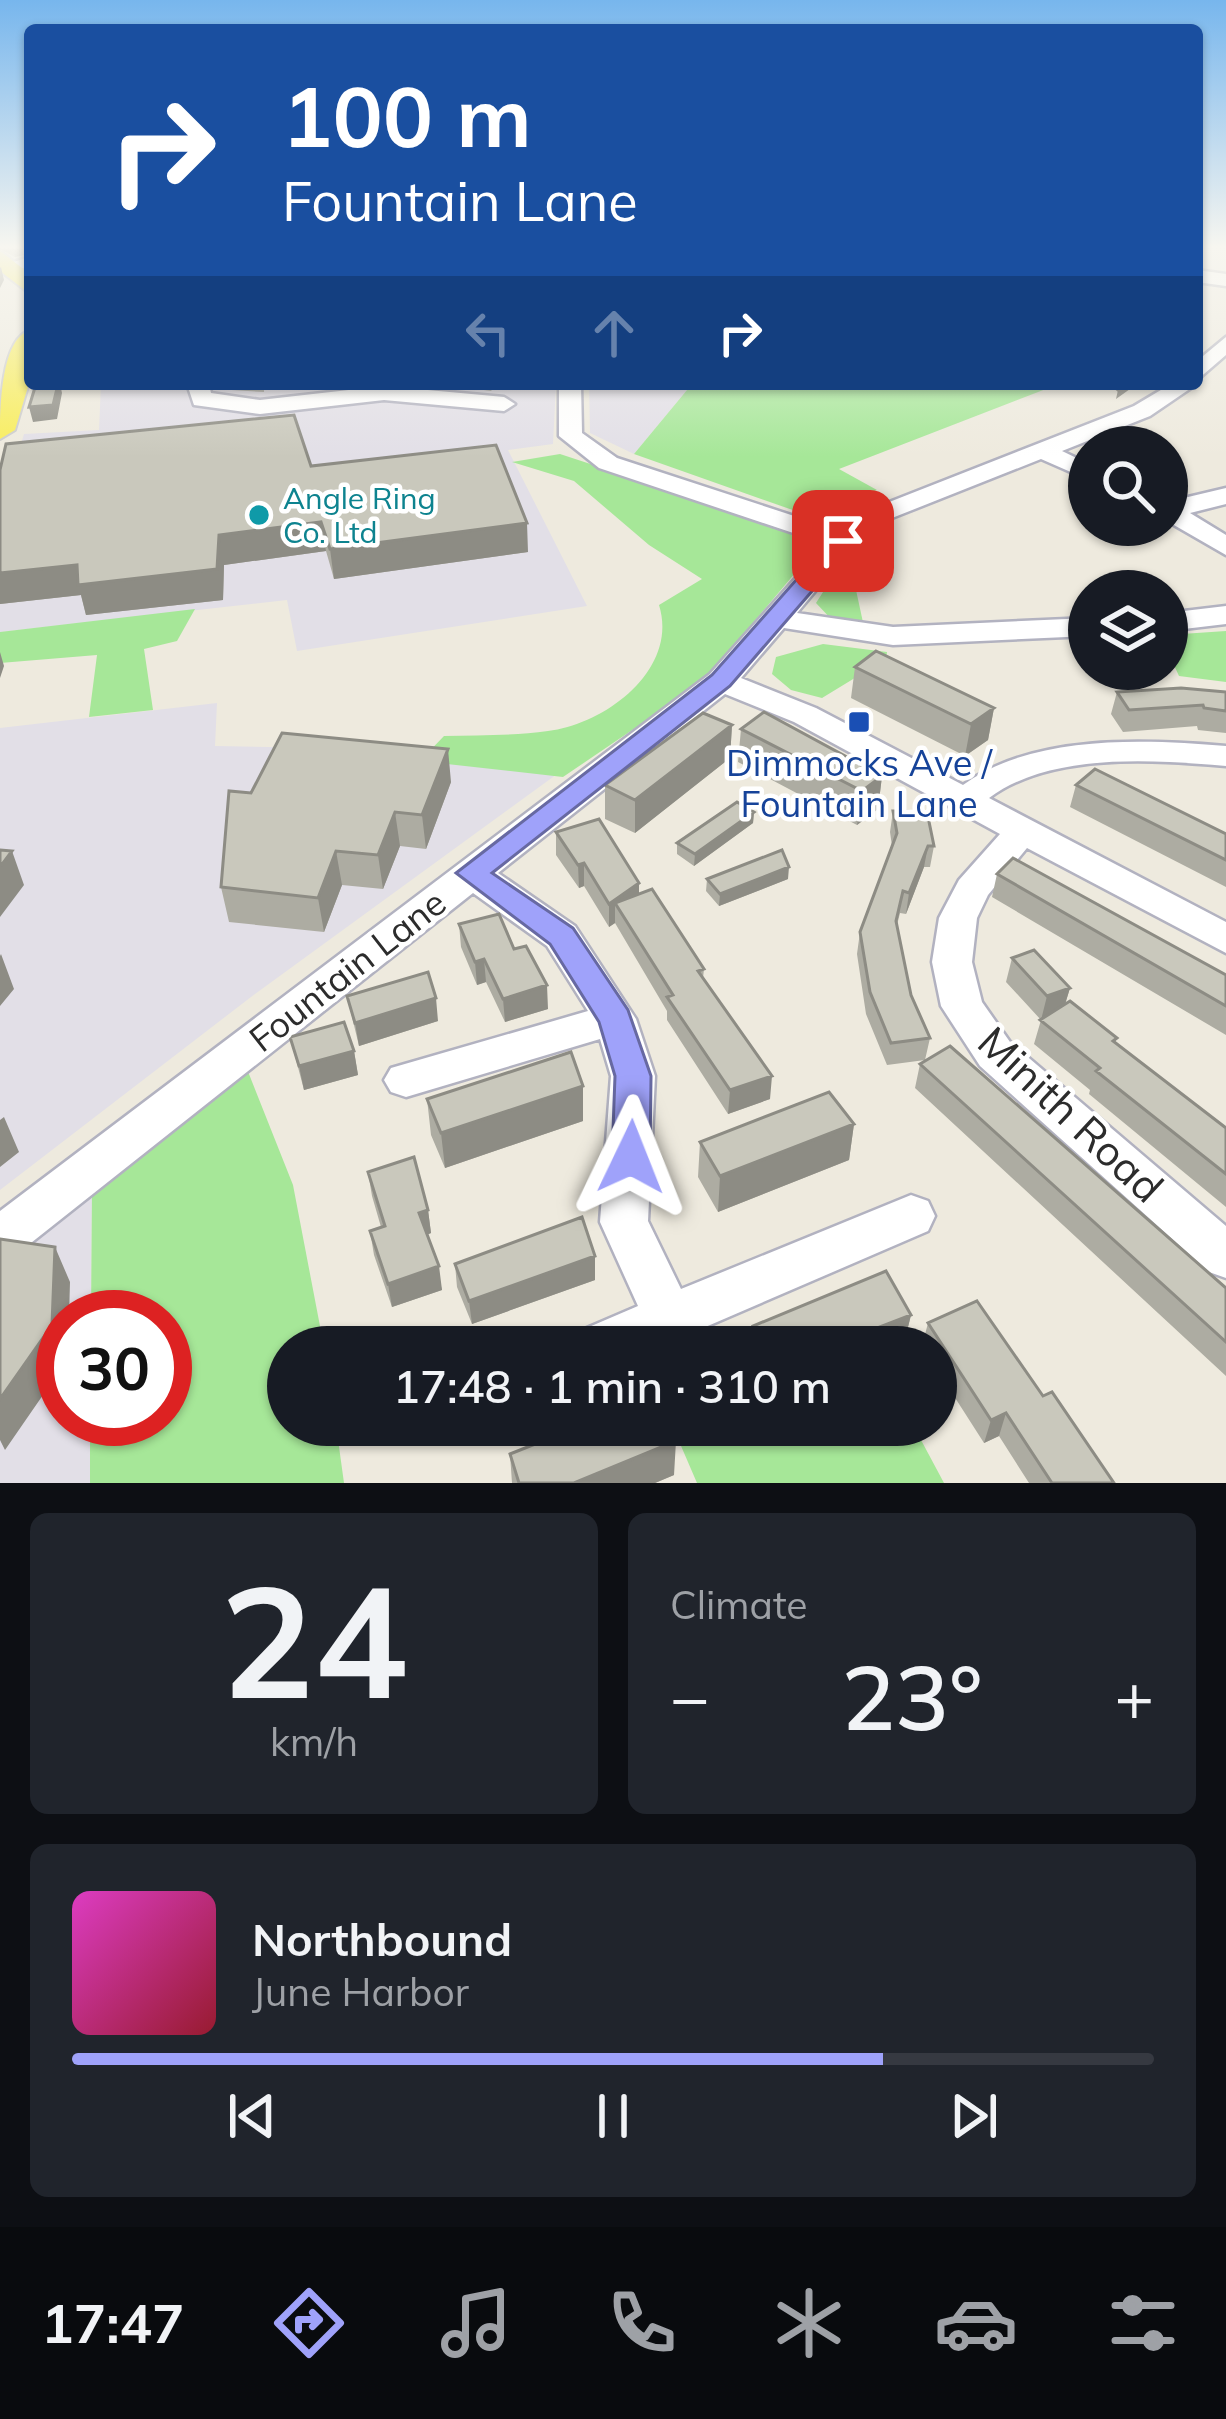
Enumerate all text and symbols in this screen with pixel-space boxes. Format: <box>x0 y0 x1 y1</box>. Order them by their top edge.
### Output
text: 100 m <box>282 63 532 168</box>
icon: right <box>84 72 240 228</box>
text: Fountain Lane <box>282 167 638 235</box>
icon: left <box>455 300 521 366</box>
icon: ahead <box>581 300 647 366</box>
icon: right <box>707 300 773 366</box>
map controls <box>1068 426 1188 690</box>
button: search <box>1068 426 1188 546</box>
place label: Angle Ring Co. Ltd <box>283 479 436 551</box>
pin <box>792 490 894 592</box>
marker: Angle Ring Co. Ltd <box>246 502 272 528</box>
icon: arrive <box>810 508 876 574</box>
button: layers <box>1068 570 1188 690</box>
marker: Dimmocks Ave / Fountain Lane <box>846 709 872 735</box>
place label: Dimmocks Ave / Fountain Lane <box>726 740 994 826</box>
street label: Fountain Lane <box>240 879 454 1061</box>
street label: Minith Road <box>967 1015 1175 1213</box>
position arrow <box>568 1094 694 1220</box>
speed limit sign: 30 <box>36 1290 192 1446</box>
text: 17:48 · 1 min · 310 m <box>393 1358 831 1414</box>
text: 24 <box>220 1541 408 1737</box>
text: Climate <box>670 1580 808 1629</box>
text: 23° <box>841 1640 983 1753</box>
text: − <box>670 1655 710 1738</box>
text: + <box>1114 1655 1154 1738</box>
text: km/h <box>270 1717 358 1766</box>
text: Northbound <box>252 1911 512 1967</box>
text: June Harbor <box>252 1967 469 2016</box>
icon: previous <box>219 2083 285 2149</box>
icon: pause <box>580 2083 646 2149</box>
icon: next <box>941 2083 1007 2149</box>
icon: directions <box>267 2281 351 2365</box>
icon: music <box>434 2281 518 2365</box>
icon: phone <box>600 2281 684 2365</box>
icon: climate <box>767 2281 851 2365</box>
icon: car <box>934 2281 1018 2365</box>
icon: filters <box>1101 2281 1185 2365</box>
text: 17:47 <box>41 2289 184 2357</box>

